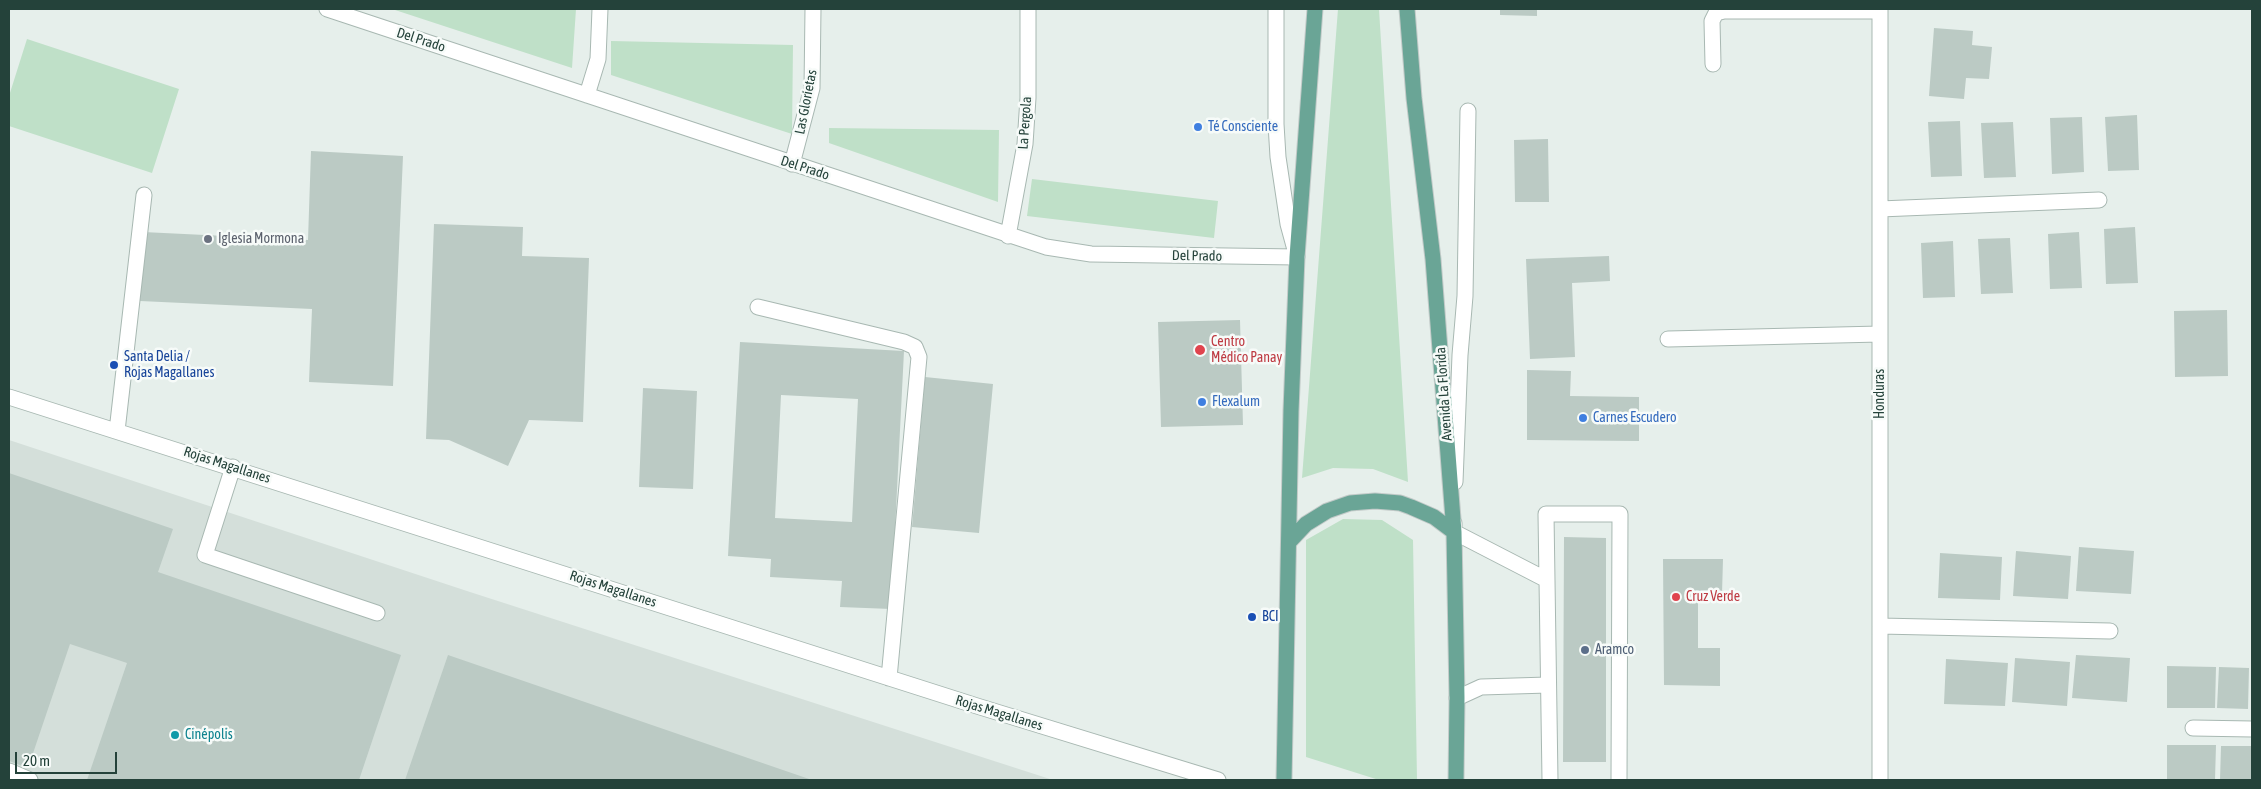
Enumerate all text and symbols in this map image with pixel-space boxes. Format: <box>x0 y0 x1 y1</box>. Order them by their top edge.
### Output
street label: Del Prado <box>395 24 447 56</box>
street label: Las Glorietas <box>792 68 820 136</box>
street label: La Pergola <box>1015 96 1035 150</box>
place label: Té Consciente <box>1208 119 1278 135</box>
marker: Té Consciente <box>1192 121 1204 133</box>
street label: Del Prado <box>779 152 831 184</box>
place label: Iglesia Mormona <box>218 231 304 247</box>
marker: Iglesia Mormona <box>202 233 214 245</box>
street label: Del Prado <box>1172 247 1222 265</box>
place label: Centro Médico Panay <box>1211 334 1282 367</box>
marker: Centro Médico Panay <box>1193 343 1207 357</box>
street label: Avenida La Florida <box>1432 347 1456 441</box>
place label: Santa Delia / Rojas Magallanes <box>124 349 214 382</box>
marker: Santa Delia / Rojas Magallanes <box>108 359 120 371</box>
street label: Honduras <box>1872 369 1888 419</box>
place label: Flexalum <box>1212 394 1260 410</box>
marker: Flexalum <box>1196 396 1208 408</box>
place label: Carnes Escudero <box>1593 410 1676 426</box>
marker: Carnes Escudero <box>1577 412 1589 424</box>
street label: Rojas Magallanes <box>181 443 273 487</box>
street label: Rojas Magallanes <box>567 567 659 611</box>
place label: Cruz Verde <box>1686 589 1740 605</box>
marker: Cruz Verde <box>1670 591 1682 603</box>
place label: BCI <box>1262 609 1279 625</box>
marker: BCI <box>1246 611 1258 623</box>
place label: Aramco <box>1595 642 1634 658</box>
marker: Aramco <box>1579 644 1591 656</box>
street label: Rojas Magallanes <box>953 692 1045 734</box>
place label: Cinépolis <box>185 727 233 743</box>
marker: Cinépolis <box>169 729 181 741</box>
scale bar <box>18 742 120 774</box>
text: 20 m <box>23 752 50 769</box>

